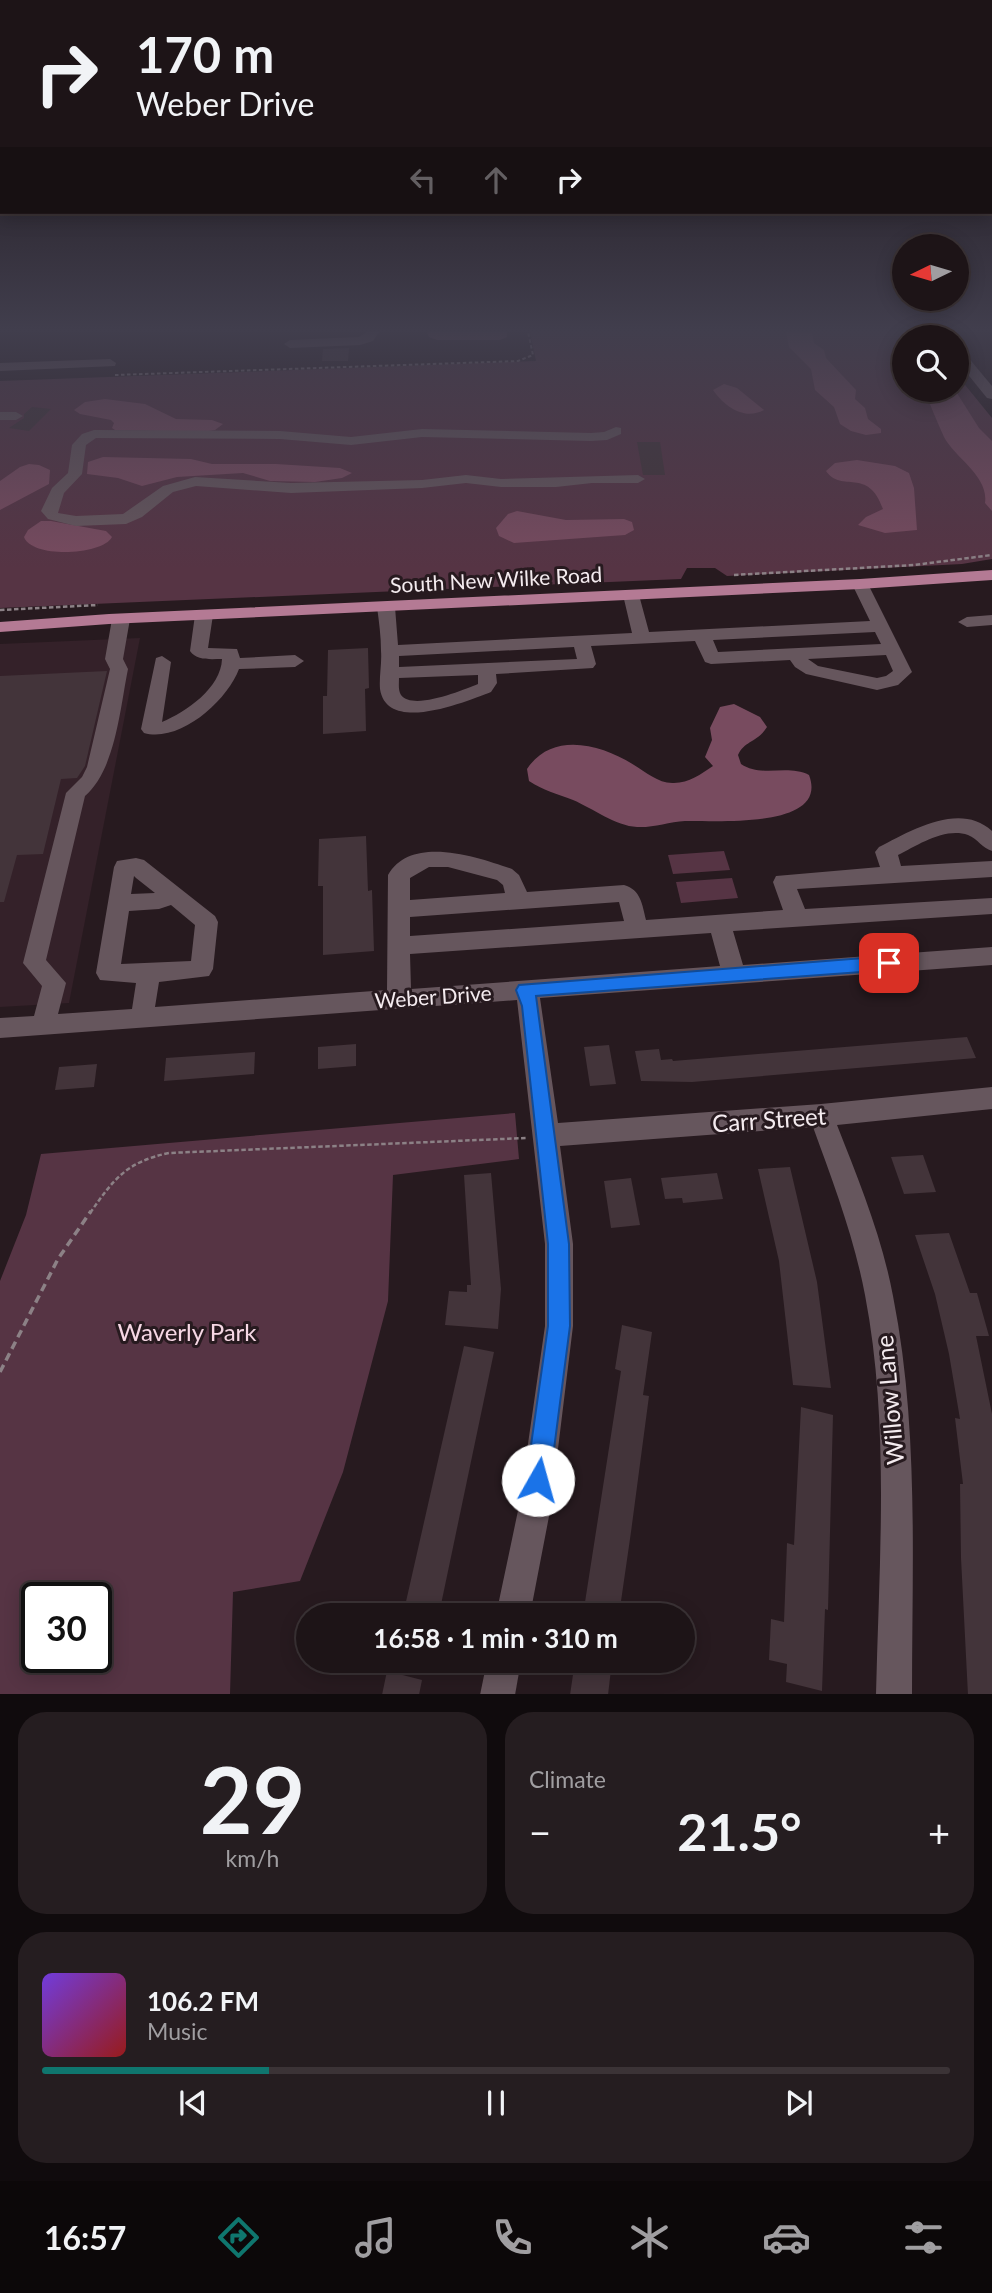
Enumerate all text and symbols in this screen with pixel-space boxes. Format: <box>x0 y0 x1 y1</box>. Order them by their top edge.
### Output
text: 170 m <box>136 25 274 83</box>
icon: right <box>21 28 112 119</box>
text: Weber Drive <box>136 84 315 123</box>
icon: left <box>404 161 442 199</box>
icon: ahead <box>477 161 515 199</box>
icon: right <box>550 161 588 199</box>
north arrow <box>892 234 970 312</box>
map controls <box>892 234 969 402</box>
button: search <box>892 325 969 402</box>
street label: South New Wilke Road <box>389 561 603 597</box>
pin <box>859 933 919 993</box>
icon: arrive <box>870 944 908 982</box>
street label: Weber Drive <box>374 979 492 1013</box>
street label: Carr Street <box>711 1101 827 1137</box>
park label: Waverly Park <box>117 1317 257 1346</box>
street label: Willow Lane <box>869 1334 909 1466</box>
position arrow <box>501 1443 575 1517</box>
speed limit sign: 30 <box>21 1582 112 1673</box>
text: 16:58 · 1 min · 310 m <box>373 1622 618 1654</box>
text: 29 <box>200 1744 305 1853</box>
text: Climate <box>529 1765 606 1793</box>
text: 21.5° <box>677 1800 802 1862</box>
text: − <box>529 1809 551 1855</box>
text: + <box>928 1809 950 1855</box>
text: km/h <box>226 1844 279 1872</box>
text: 106.2 FM <box>147 1985 259 2017</box>
text: Music <box>147 2017 207 2045</box>
icon: previous <box>174 2084 212 2122</box>
icon: pause <box>477 2084 515 2122</box>
icon: next <box>780 2084 818 2122</box>
icon: directions <box>214 2213 263 2262</box>
icon: music <box>351 2213 400 2262</box>
icon: phone <box>488 2213 537 2262</box>
icon: climate <box>625 2213 674 2262</box>
icon: car <box>762 2213 811 2262</box>
icon: filters <box>899 2213 948 2262</box>
text: 16:57 <box>44 2218 126 2257</box>

